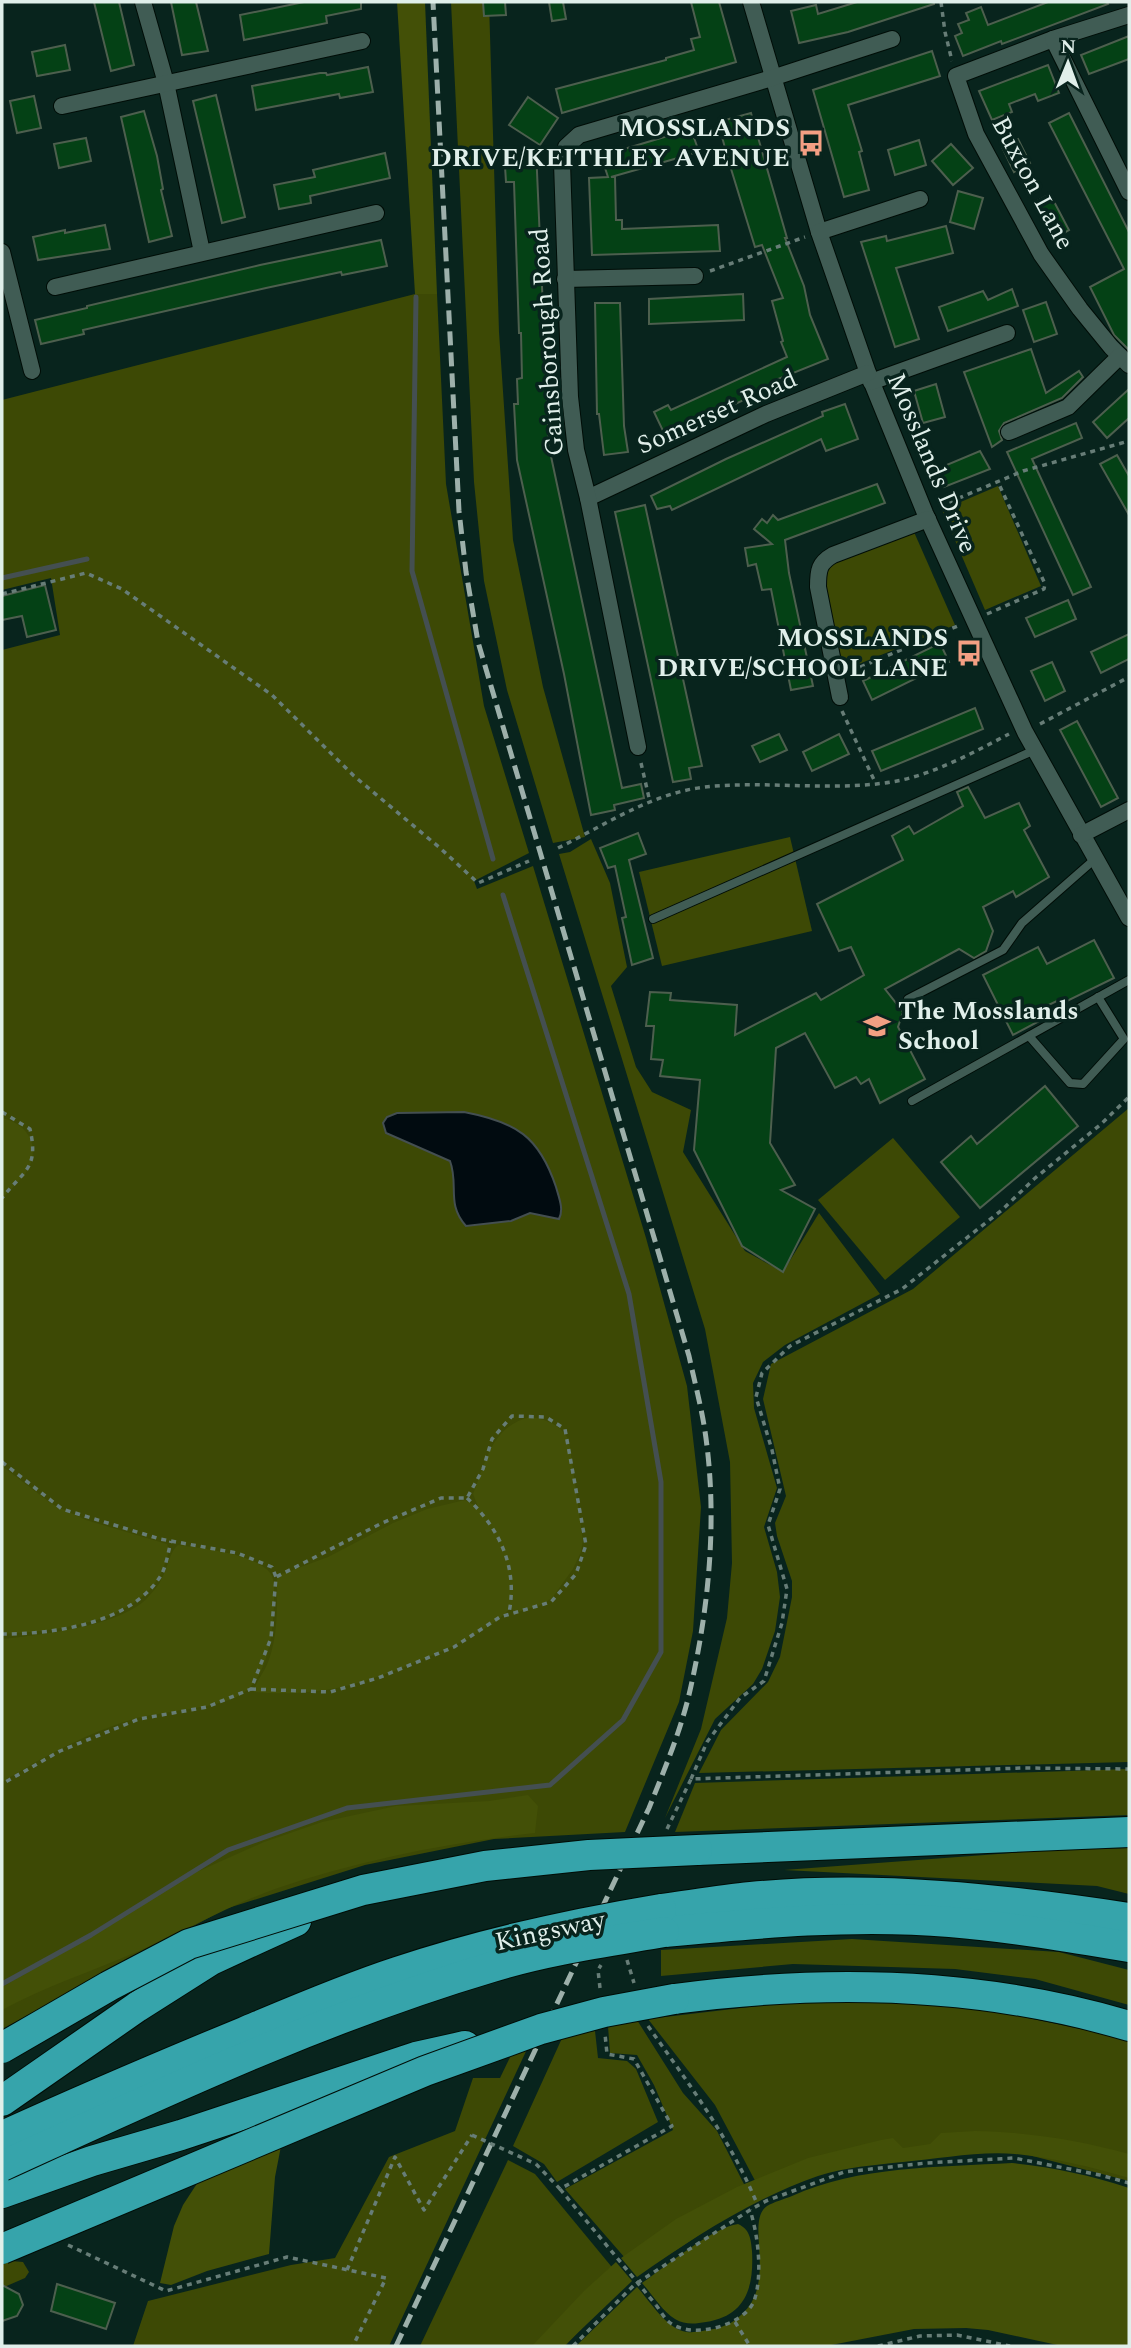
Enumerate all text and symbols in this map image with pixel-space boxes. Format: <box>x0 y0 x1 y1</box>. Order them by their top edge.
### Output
north arrow <box>1033 28 1103 98</box>
text: N <box>1060 33 1076 62</box>
place label: MOSSLANDS DRIVE/KEITHLEY AVENUE <box>431 108 790 178</box>
street label: Buxton Lane <box>981 109 1085 257</box>
bus stop icon: MOSSLANDS DRIVE/KEITHLEY AVENUE <box>796 128 826 158</box>
street label: Gainsborough Road <box>519 226 575 458</box>
street label: Somerset Road <box>630 359 804 465</box>
street label: Mosslands Drive <box>876 367 988 559</box>
place label: MOSSLANDS DRIVE/SCHOOL LANE <box>657 618 948 688</box>
bus stop icon: MOSSLANDS DRIVE/SCHOOL LANE <box>954 638 984 668</box>
place label: The Mosslands School <box>898 991 1079 1061</box>
school or university icon: The Mosslands School <box>862 1011 892 1041</box>
street label: Kingsway <box>491 1900 610 1962</box>

